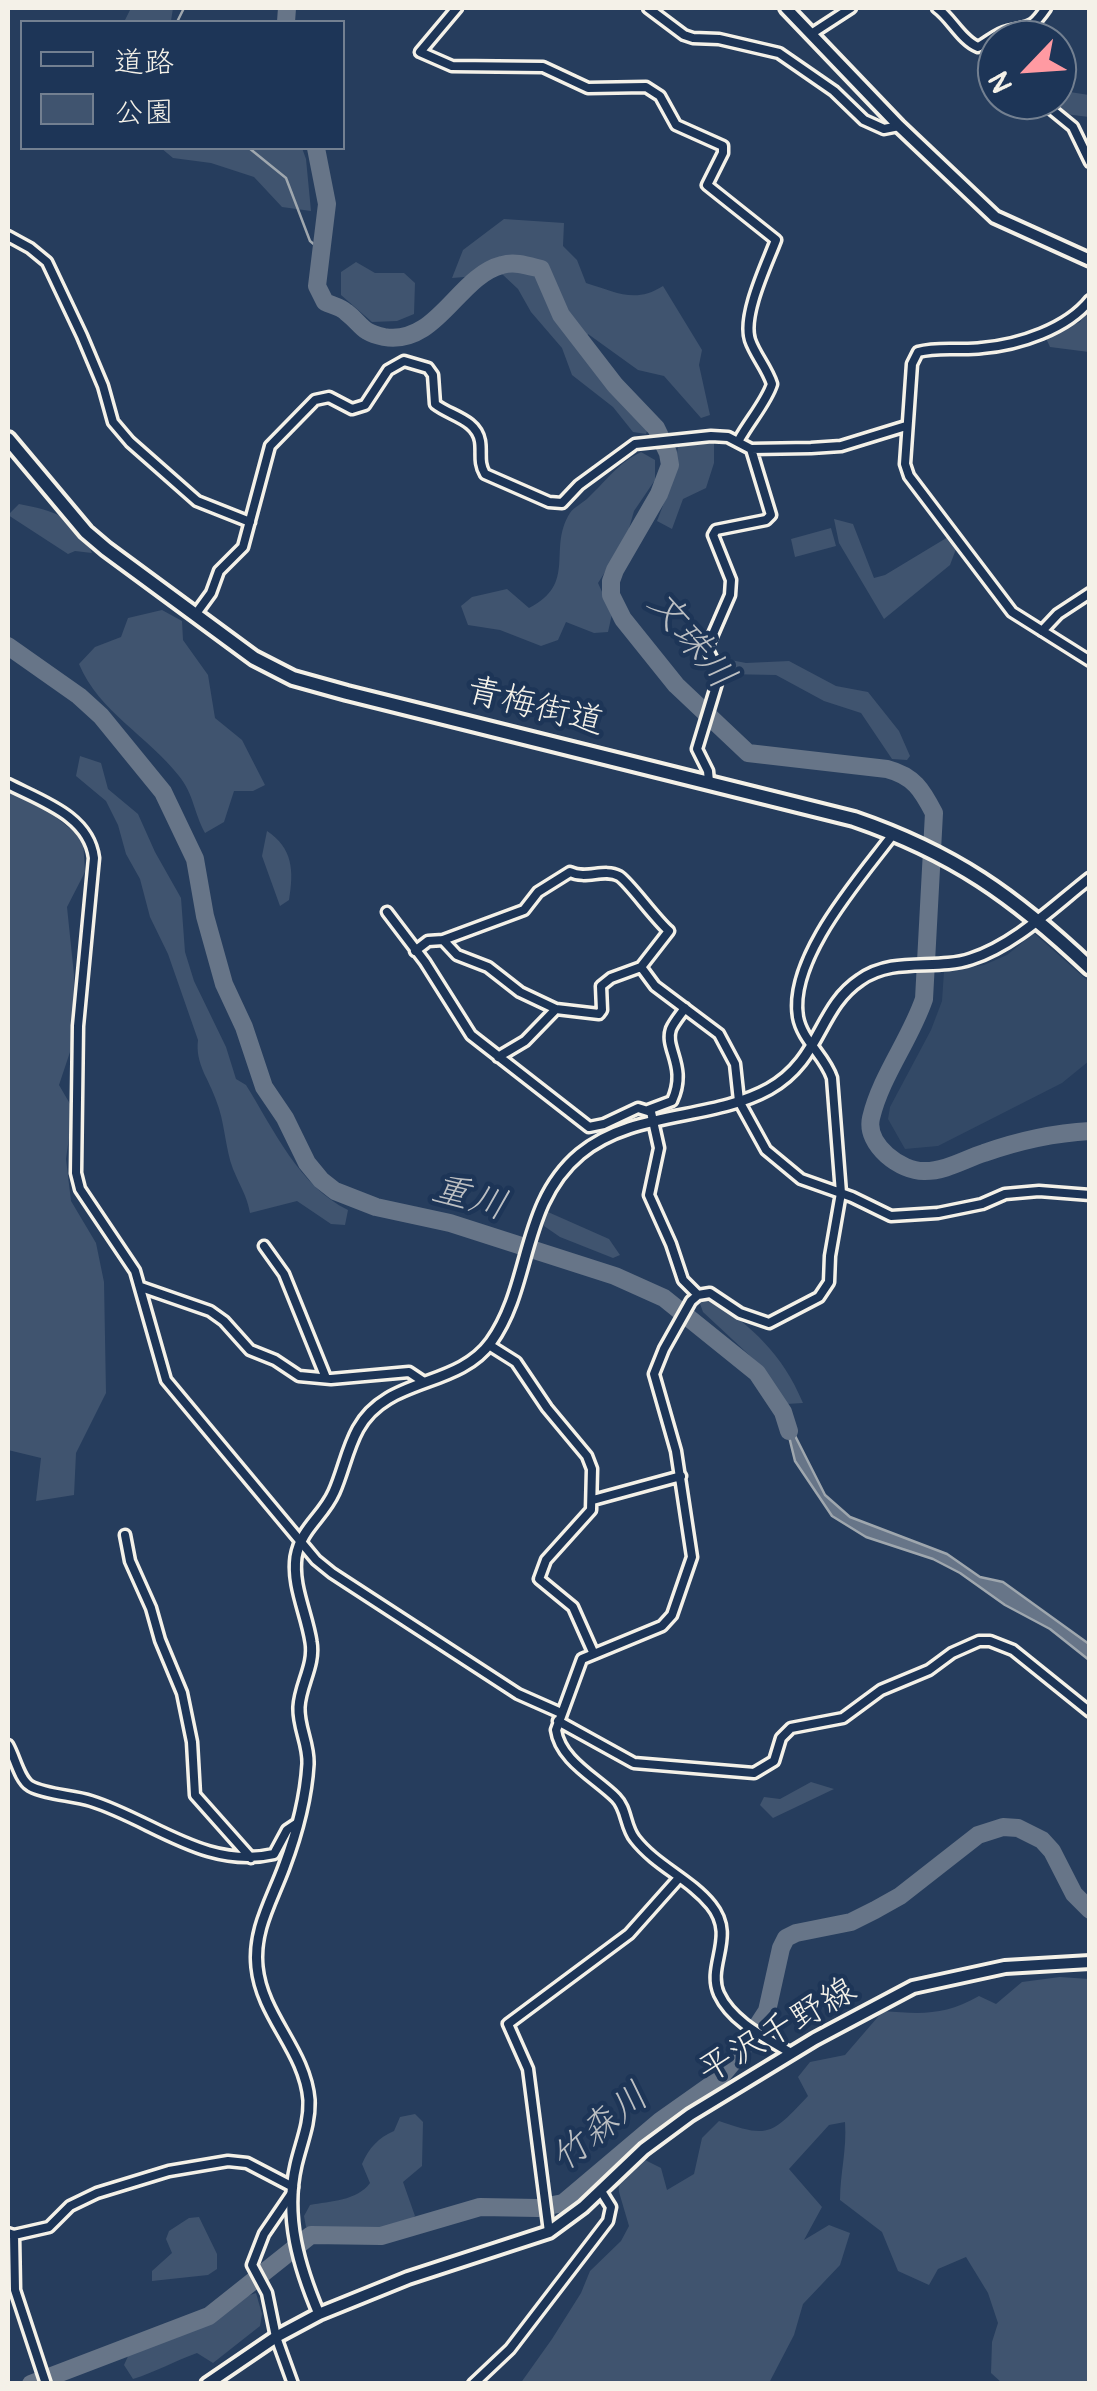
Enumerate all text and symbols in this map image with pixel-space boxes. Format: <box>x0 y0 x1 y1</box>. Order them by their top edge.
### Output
legend <box>20 20 345 150</box>
north arrow <box>977 20 1077 120</box>
text: 道路 <box>114 44 174 81</box>
text: N <box>981 66 1021 98</box>
text: 公園 <box>114 94 174 131</box>
water label: 文珠川 <box>636 582 744 700</box>
street label: 青梅街道 <box>462 671 608 745</box>
water label: 重川 <box>426 1167 512 1231</box>
street label: 平沢千野線 <box>692 1970 864 2094</box>
water label: 竹森川 <box>543 2075 659 2183</box>

